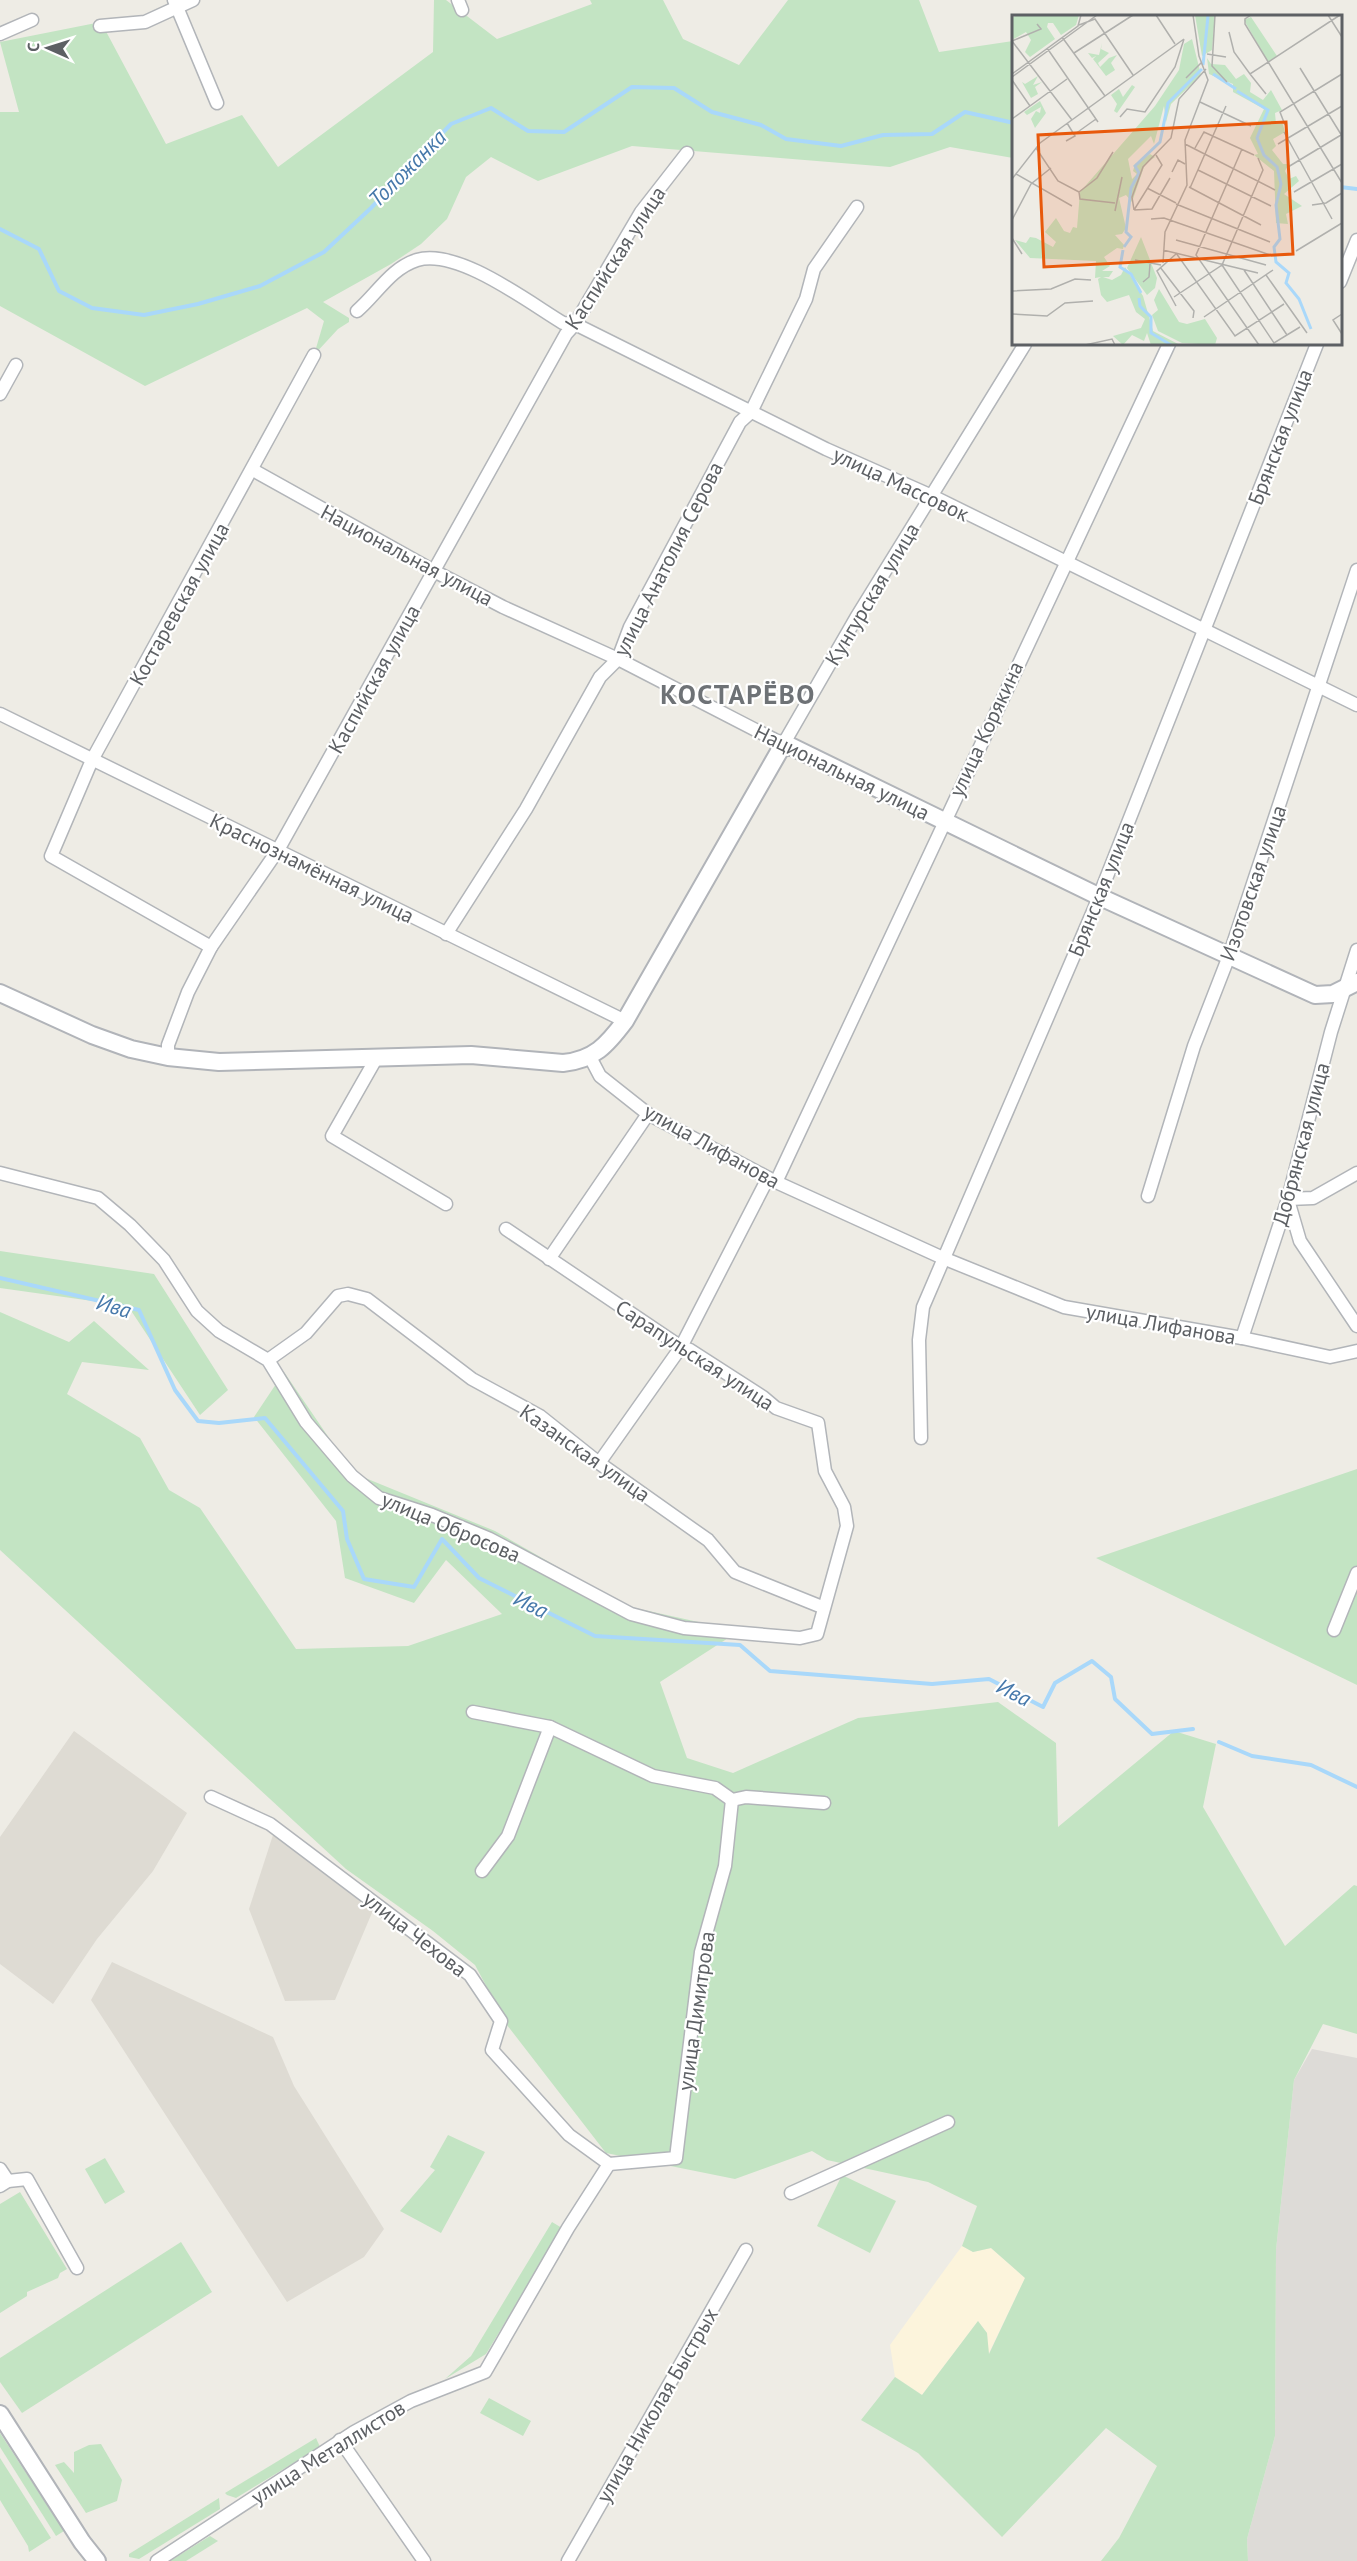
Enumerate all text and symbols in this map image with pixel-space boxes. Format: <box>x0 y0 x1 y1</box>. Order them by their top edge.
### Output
inset map <box>1012 15 1342 345</box>
north arrow <box>18 18 78 78</box>
text: С <box>23 42 43 52</box>
water label: Толожанка <box>362 123 452 213</box>
street label: Каспийская улица <box>559 181 671 335</box>
street label: Брянская улица <box>1242 365 1318 509</box>
street label: улица Массовок <box>829 441 973 527</box>
street label: улица Анатолия Серова <box>607 457 729 661</box>
street label: Национальная улица <box>316 498 498 612</box>
street label: Костаревская улица <box>123 518 235 690</box>
street label: Кунгурская улица <box>819 518 925 670</box>
street label: Каспийская улица <box>322 600 426 758</box>
street label: улица Корякина <box>943 657 1029 801</box>
district label: КОСТАРЁВО <box>660 677 816 711</box>
street label: Национальная улица <box>750 718 934 826</box>
street label: Изотовская улица <box>1214 801 1292 965</box>
street label: Краснознамённая улица <box>205 807 419 929</box>
street label: Брянская улица <box>1062 818 1140 960</box>
street label: Добрянская улица <box>1266 1060 1336 1228</box>
street label: улица Лифанова <box>639 1097 785 1195</box>
water label: Ива <box>93 1288 135 1324</box>
street label: Сарапульская улица <box>611 1294 779 1416</box>
street label: улица Лифанова <box>1084 1298 1238 1350</box>
street label: Казанская улица <box>515 1398 655 1508</box>
street label: улица Обросова <box>377 1486 525 1568</box>
water label: Ива <box>509 1584 553 1624</box>
water label: Ива <box>992 1672 1036 1713</box>
street label: улица Чехова <box>358 1885 472 1983</box>
street label: улица Димитрова <box>671 1929 721 2093</box>
street label: улица Николая Быстрых <box>590 2302 724 2507</box>
street label: улица Металлистов <box>246 2394 410 2510</box>

